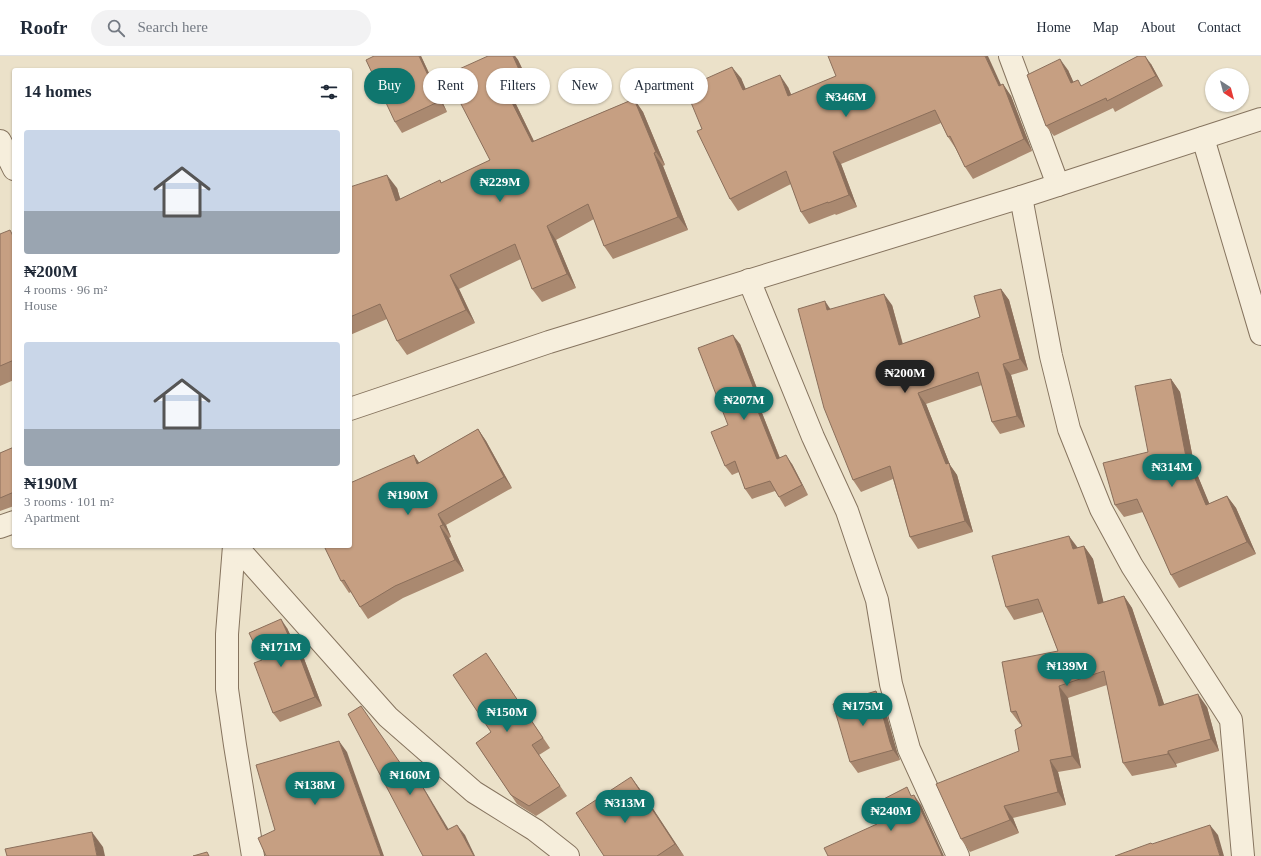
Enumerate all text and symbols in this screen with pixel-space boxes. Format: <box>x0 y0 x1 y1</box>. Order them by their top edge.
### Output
search box <box>91 10 371 46</box>
text: Roofr <box>20 17 67 38</box>
icon: search <box>105 17 127 39</box>
text: Search here <box>137 19 208 35</box>
text: Home <box>1037 20 1071 35</box>
text: Map <box>1093 20 1118 35</box>
text: About <box>1140 20 1175 35</box>
text: Contact <box>1197 20 1241 35</box>
chip: Buy <box>364 68 415 104</box>
chip: Rent <box>423 68 478 104</box>
chip: Filters <box>486 68 550 104</box>
chip: New <box>558 68 612 104</box>
chip: Apartment <box>620 68 708 104</box>
north arrow <box>1205 68 1249 112</box>
map controls <box>1205 68 1249 112</box>
icon: filters <box>318 81 340 103</box>
text: 14 homes <box>24 82 92 101</box>
pin: ₦346M <box>818 84 874 118</box>
text: ₦346M <box>825 89 867 104</box>
icon: home <box>146 156 218 228</box>
pin: ₦229M <box>472 169 528 203</box>
text: ₦229M <box>479 174 521 189</box>
text: ₦200M <box>24 262 78 281</box>
text: 4 rooms · 96 m² <box>24 282 107 297</box>
text: House <box>24 298 57 313</box>
pin: ₦200M <box>877 360 933 394</box>
text: ₦200M <box>884 365 926 380</box>
icon: home <box>146 368 218 440</box>
pin: ₦207M <box>716 387 772 421</box>
text: ₦207M <box>723 392 765 407</box>
pin: ₦314M <box>1144 454 1200 488</box>
text: ₦314M <box>1151 459 1193 474</box>
text: ₦190M <box>24 474 78 493</box>
pin: ₦190M <box>380 482 436 516</box>
text: ₦190M <box>387 487 429 502</box>
text: 3 rooms · 101 m² <box>24 494 114 509</box>
text: Apartment <box>24 510 80 525</box>
pin: ₦171M <box>253 634 309 668</box>
text: ₦171M <box>260 639 302 654</box>
pin: ₦139M <box>1039 653 1095 687</box>
text: ₦139M <box>1046 658 1088 673</box>
pin: ₦175M <box>835 693 891 727</box>
text: ₦175M <box>842 698 884 713</box>
pin: ₦150M <box>479 699 535 733</box>
text: ₦150M <box>486 704 528 719</box>
pin: ₦160M <box>382 762 438 796</box>
text: ₦160M <box>389 767 431 782</box>
pin: ₦138M <box>287 772 343 806</box>
text: ₦138M <box>294 777 336 792</box>
pin: ₦313M <box>597 790 653 824</box>
text: ₦313M <box>604 795 646 810</box>
pin: ₦240M <box>863 798 919 832</box>
text: ₦240M <box>870 803 912 818</box>

